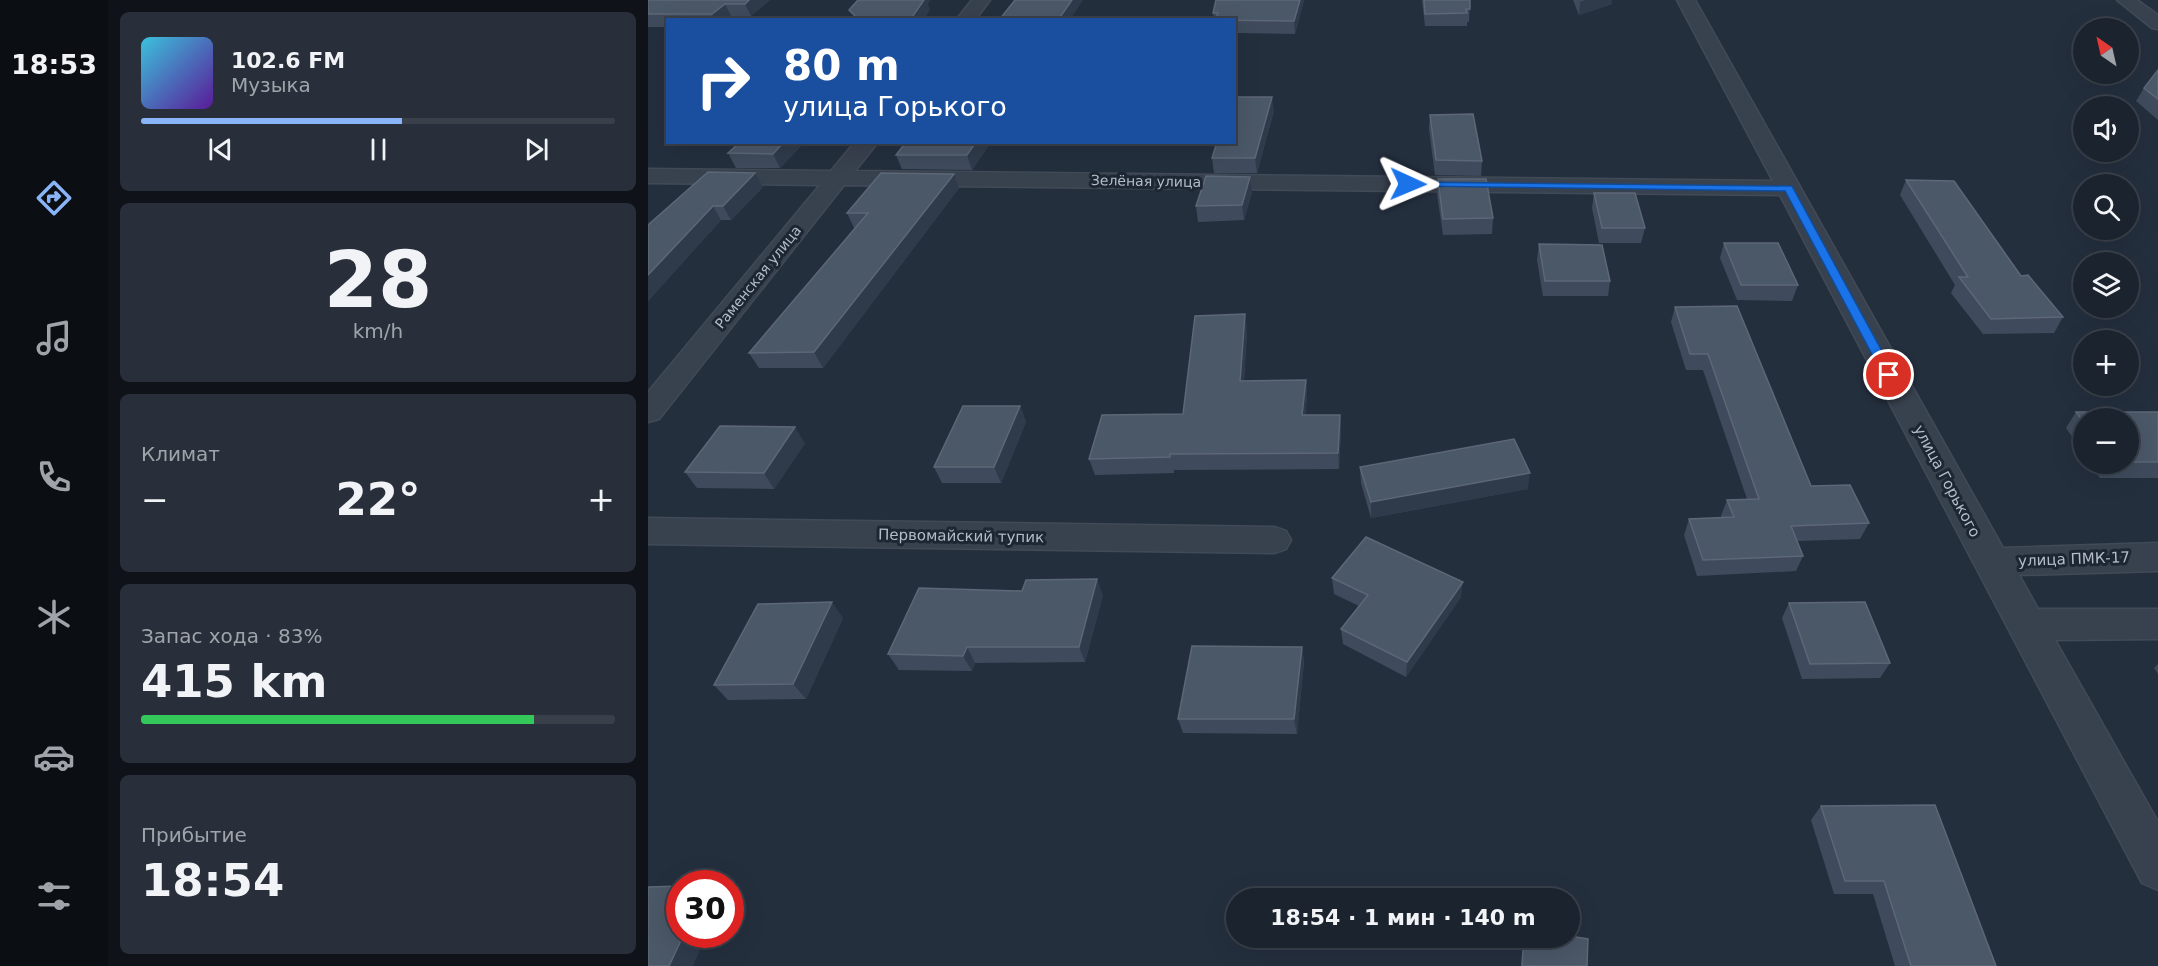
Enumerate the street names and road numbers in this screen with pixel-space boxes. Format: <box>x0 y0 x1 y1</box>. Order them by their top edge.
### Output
street label: Зелёная улица <box>1091 172 1201 190</box>
street label: Раменская улица <box>712 222 804 332</box>
street label: улица Горького <box>1910 422 1984 540</box>
street label: Первомайский тупик <box>878 526 1044 546</box>
street label: улица ПМК-17 <box>2018 548 2130 570</box>

